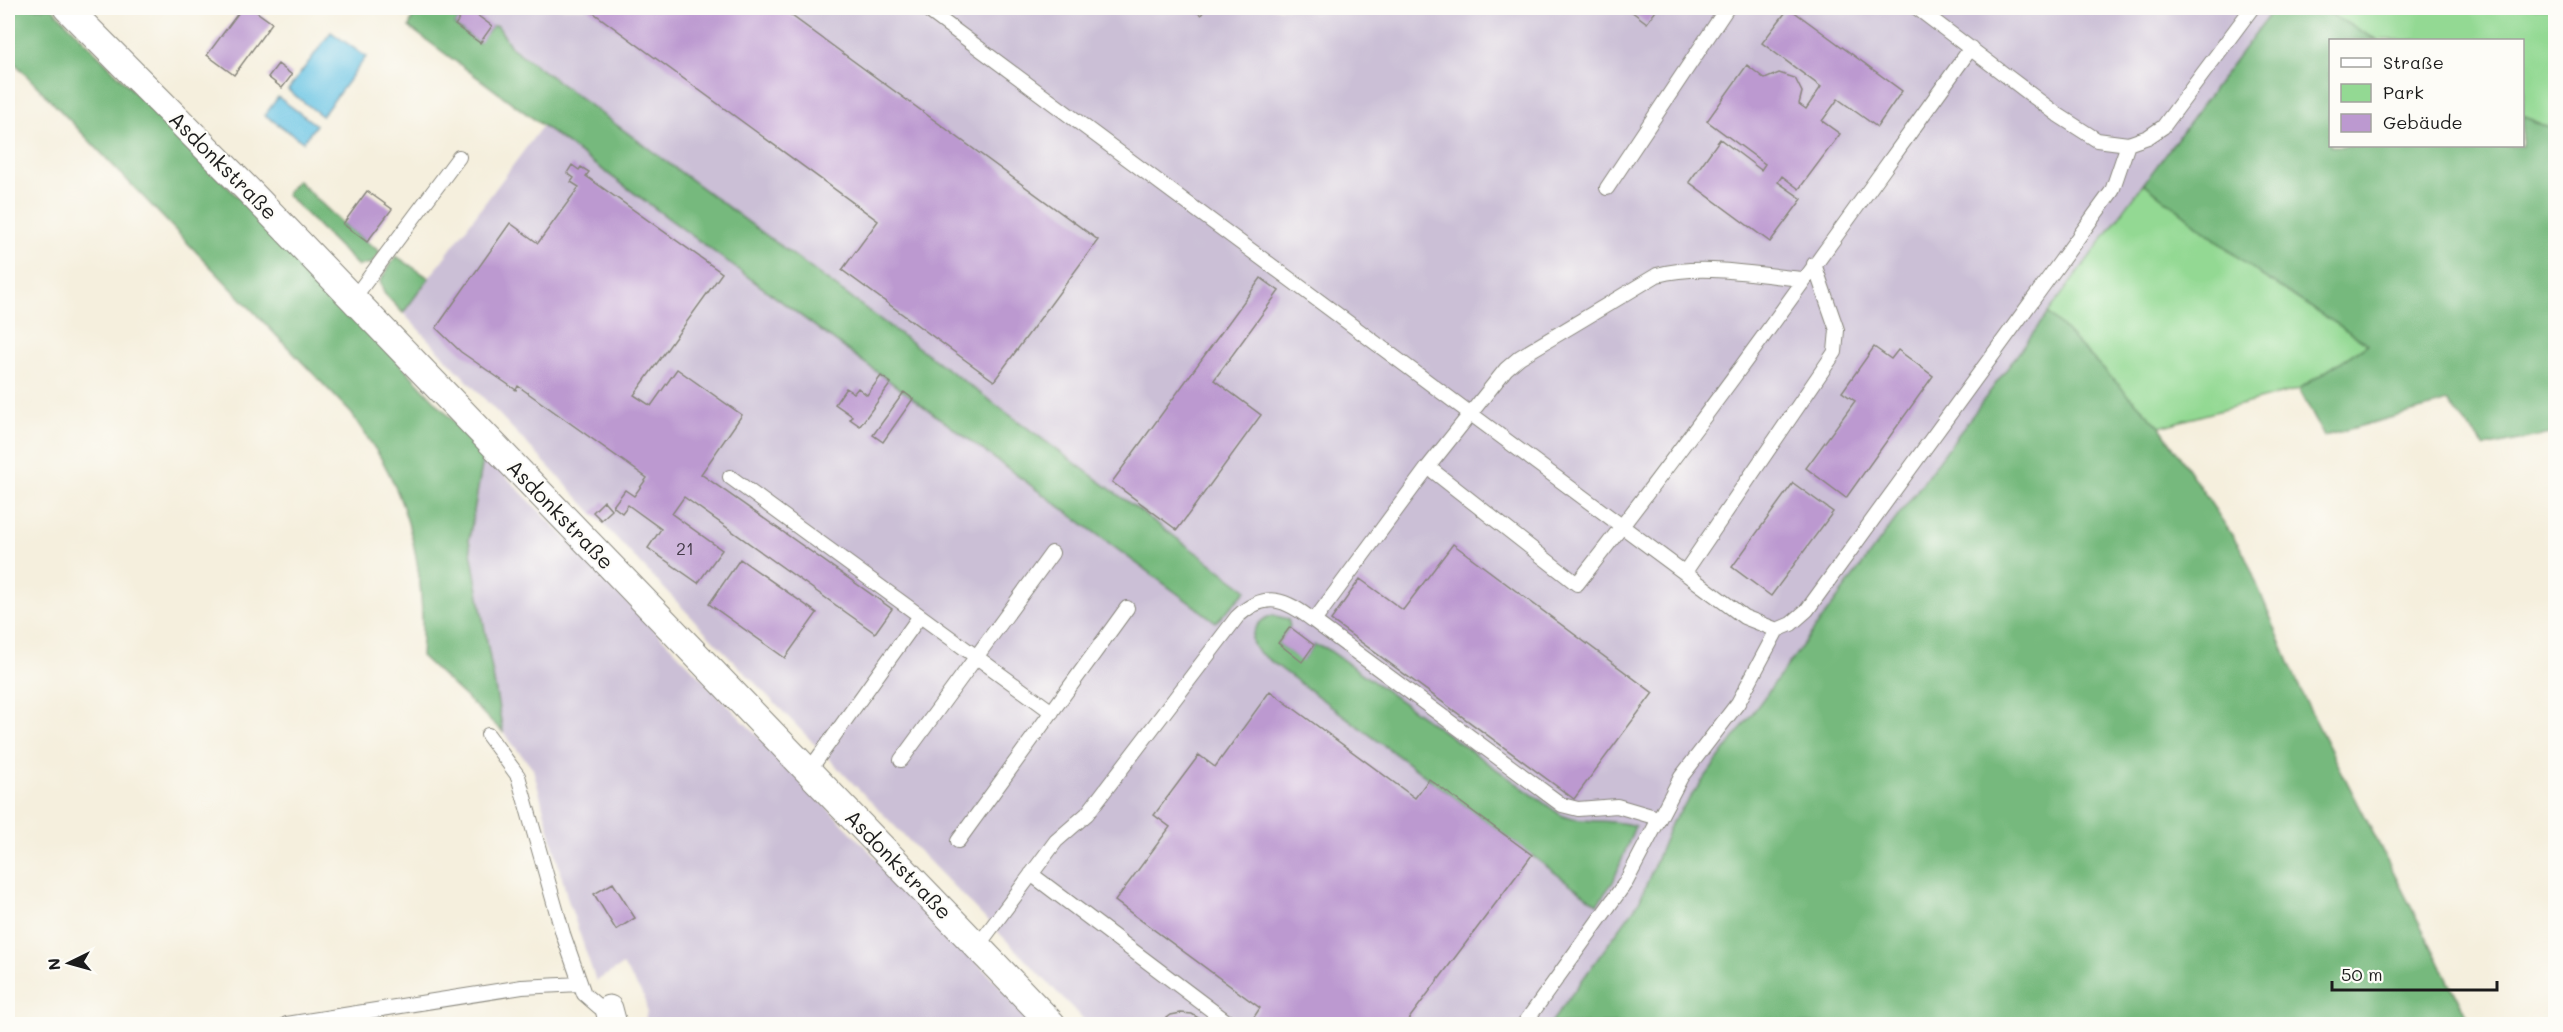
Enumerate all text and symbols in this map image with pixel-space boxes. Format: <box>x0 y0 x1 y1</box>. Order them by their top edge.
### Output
legend <box>2329 39 2524 147</box>
text: Straße <box>2383 50 2444 74</box>
text: Park <box>2383 80 2424 104</box>
street label: Asdonkstraße <box>164 105 284 225</box>
text: Gebäude <box>2383 110 2463 134</box>
street label: Asdonkstraße <box>502 453 620 575</box>
house number: 21 <box>676 536 694 560</box>
street label: Asdonkstraße <box>840 803 958 925</box>
north arrow <box>39 933 99 993</box>
scale bar <box>2332 954 2497 992</box>
text: N <box>43 957 65 971</box>
text: 50 m <box>2341 962 2383 986</box>

